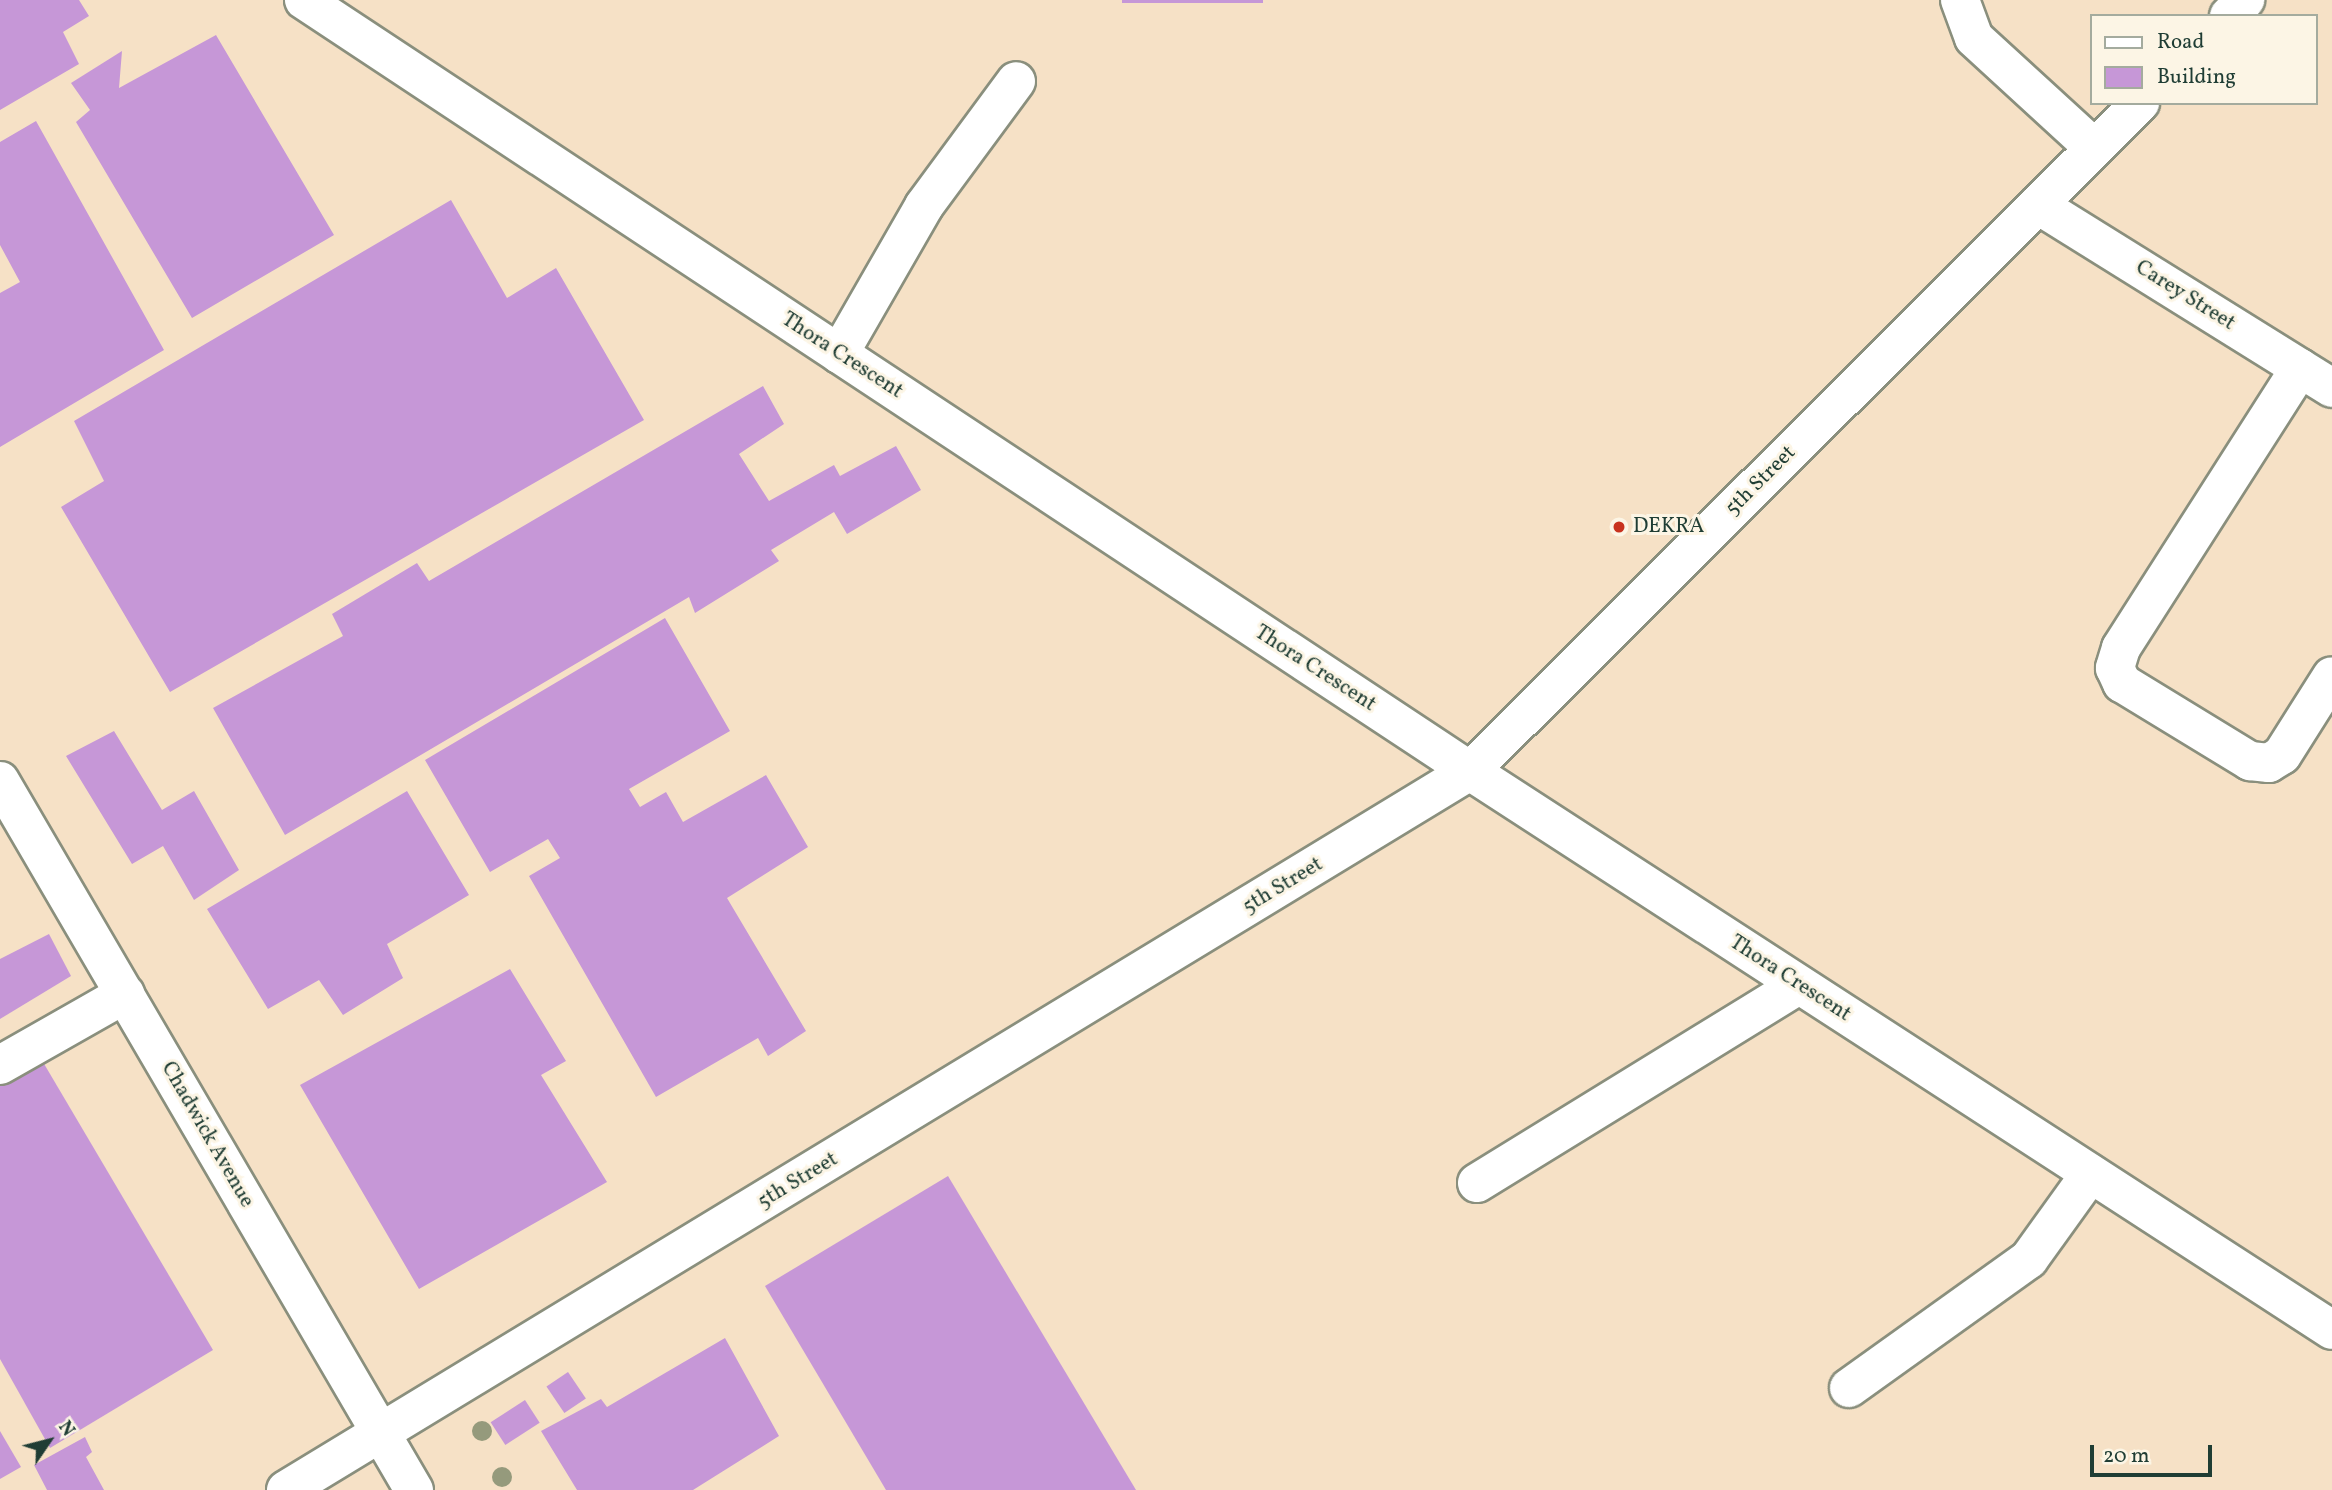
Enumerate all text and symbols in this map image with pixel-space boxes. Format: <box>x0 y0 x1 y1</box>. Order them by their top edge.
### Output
legend <box>2090 14 2318 105</box>
text: Road <box>2157 28 2204 57</box>
text: Building <box>2157 63 2236 92</box>
street label: Carey Street <box>2130 255 2240 337</box>
street label: Thora Crescent <box>777 307 907 405</box>
street label: 5th Street <box>1721 441 1801 521</box>
place label: DEKRA <box>1633 514 1704 540</box>
marker: DEKRA <box>1611 519 1627 535</box>
street label: Thora Crescent <box>1250 620 1380 718</box>
street label: 5th Street <box>1238 852 1328 920</box>
street label: Thora Crescent <box>1725 930 1855 1028</box>
street label: Chadwick Avenue <box>155 1058 259 1212</box>
street label: 5th Street <box>753 1147 843 1215</box>
north arrow <box>14 1406 84 1476</box>
text: N <box>52 1416 81 1442</box>
scale bar <box>2094 1430 2216 1474</box>
text: 20 m <box>2103 1442 2149 1471</box>

